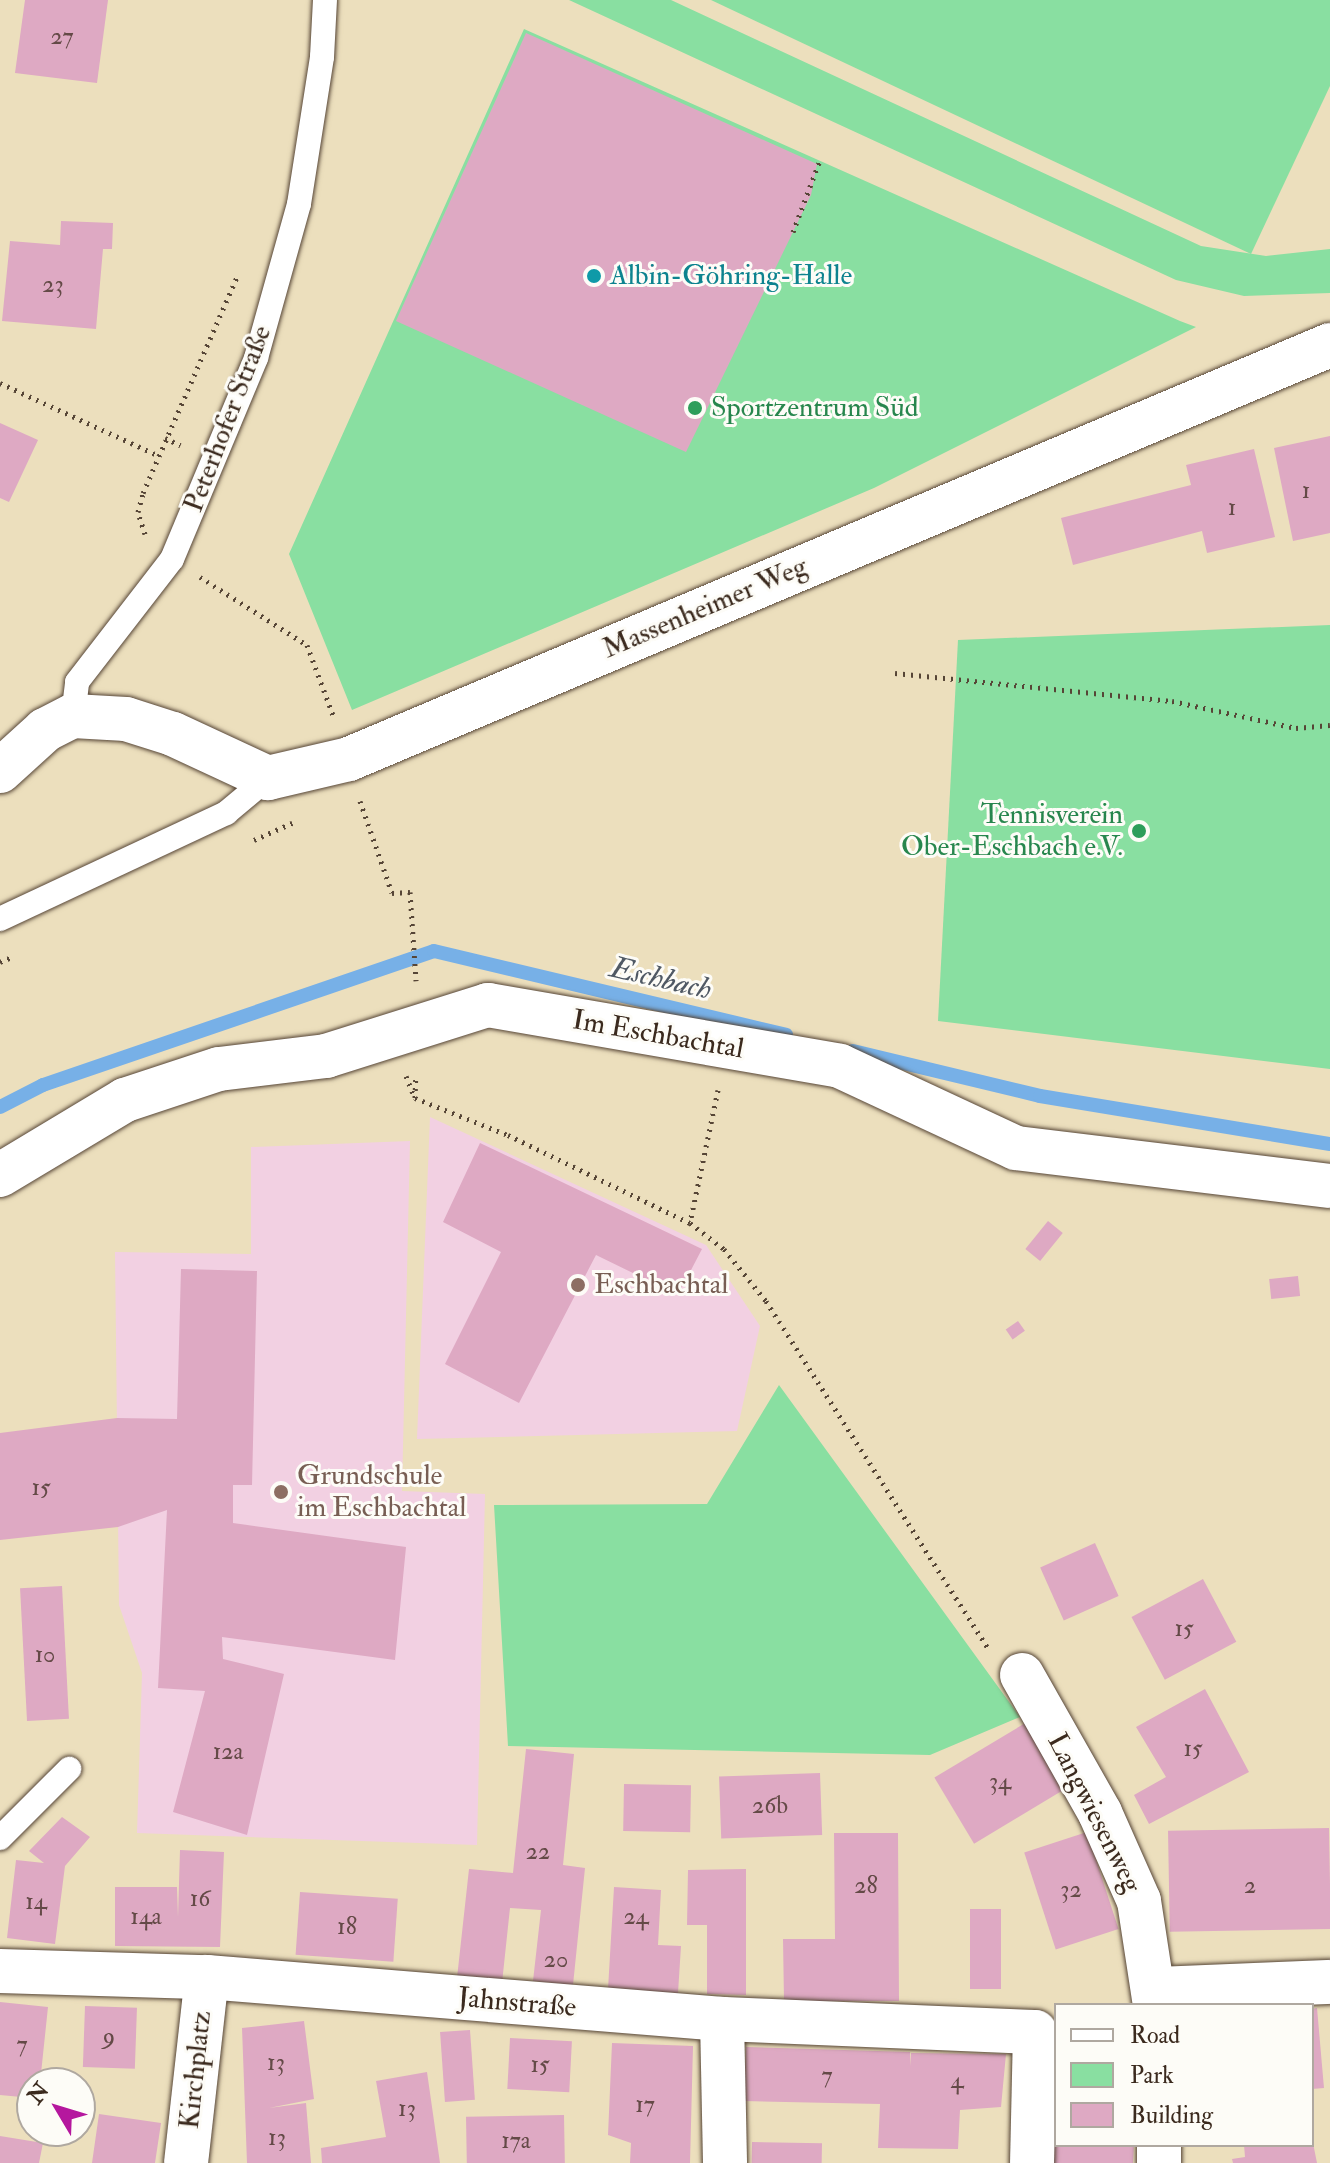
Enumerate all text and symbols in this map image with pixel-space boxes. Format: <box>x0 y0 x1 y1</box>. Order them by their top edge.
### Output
house number: 27 <box>50 23 74 51</box>
place label: Albin-Göhring-Halle <box>610 259 852 293</box>
marker: Albin-Göhring-Halle <box>585 267 603 285</box>
house number: 23 <box>42 271 64 299</box>
street label: Peterhofer Straße <box>177 321 279 517</box>
place label: Sportzentrum Süd <box>711 391 919 425</box>
marker: Sportzentrum Süd <box>686 399 704 417</box>
house number: 1 <box>1302 477 1310 505</box>
house number: 1 <box>1228 494 1236 522</box>
street label: Massenheimer Weg <box>598 550 812 666</box>
place label: Tennisverein Ober-Eschbach e.V. <box>901 798 1123 864</box>
marker: Tennisverein Ober-Eschbach e.V. <box>1130 822 1148 840</box>
water label: Eschbach <box>607 950 715 1008</box>
street label: Im Eschbachtal <box>570 1003 746 1067</box>
place label: Eschbachtal <box>594 1268 728 1302</box>
marker: Eschbachtal <box>569 1276 587 1294</box>
place label: Grundschule im Eschbachtal <box>297 1459 467 1525</box>
house number: 15 <box>31 1474 51 1502</box>
marker: Grundschule im Eschbachtal <box>272 1483 290 1501</box>
house number: 15 <box>1174 1615 1194 1643</box>
house number: 10 <box>35 1641 55 1669</box>
street label: Langwiesenweg <box>1039 1728 1149 1898</box>
house number: 15 <box>1183 1735 1203 1763</box>
house number: 12a <box>213 1738 243 1766</box>
house number: 34 <box>989 1768 1011 1796</box>
house number: 26b <box>752 1792 788 1820</box>
house number: 22 <box>526 1838 550 1866</box>
house number: 28 <box>854 1872 878 1900</box>
house number: 2 <box>1244 1872 1256 1900</box>
house number: 32 <box>1060 1876 1082 1904</box>
house number: 16 <box>190 1885 210 1913</box>
house number: 14 <box>25 1888 47 1916</box>
house number: 14a <box>130 1903 162 1931</box>
house number: 24 <box>623 1903 649 1931</box>
house number: 18 <box>337 1913 357 1941</box>
house number: 20 <box>544 1946 568 1974</box>
street label: Jahnstraße <box>456 1981 578 2025</box>
legend <box>1054 2003 1314 2147</box>
street label: Kirchplatz <box>173 2009 219 2131</box>
text: Road <box>1130 2020 1180 2051</box>
house number: 9 <box>103 2023 115 2051</box>
house number: 7 <box>16 2031 28 2059</box>
house number: 13 <box>267 2049 285 2077</box>
house number: 15 <box>530 2051 550 2079</box>
text: Park <box>1130 2060 1174 2091</box>
house number: 7 <box>821 2062 833 2090</box>
north arrow <box>16 2067 96 2147</box>
house number: 4 <box>951 2067 963 2095</box>
text: N <box>22 2077 56 2110</box>
house number: 17 <box>635 2091 655 2119</box>
house number: 13 <box>398 2095 416 2123</box>
text: Building <box>1130 2100 1213 2131</box>
house number: 13 <box>268 2124 286 2152</box>
house number: 17a <box>501 2127 531 2155</box>

